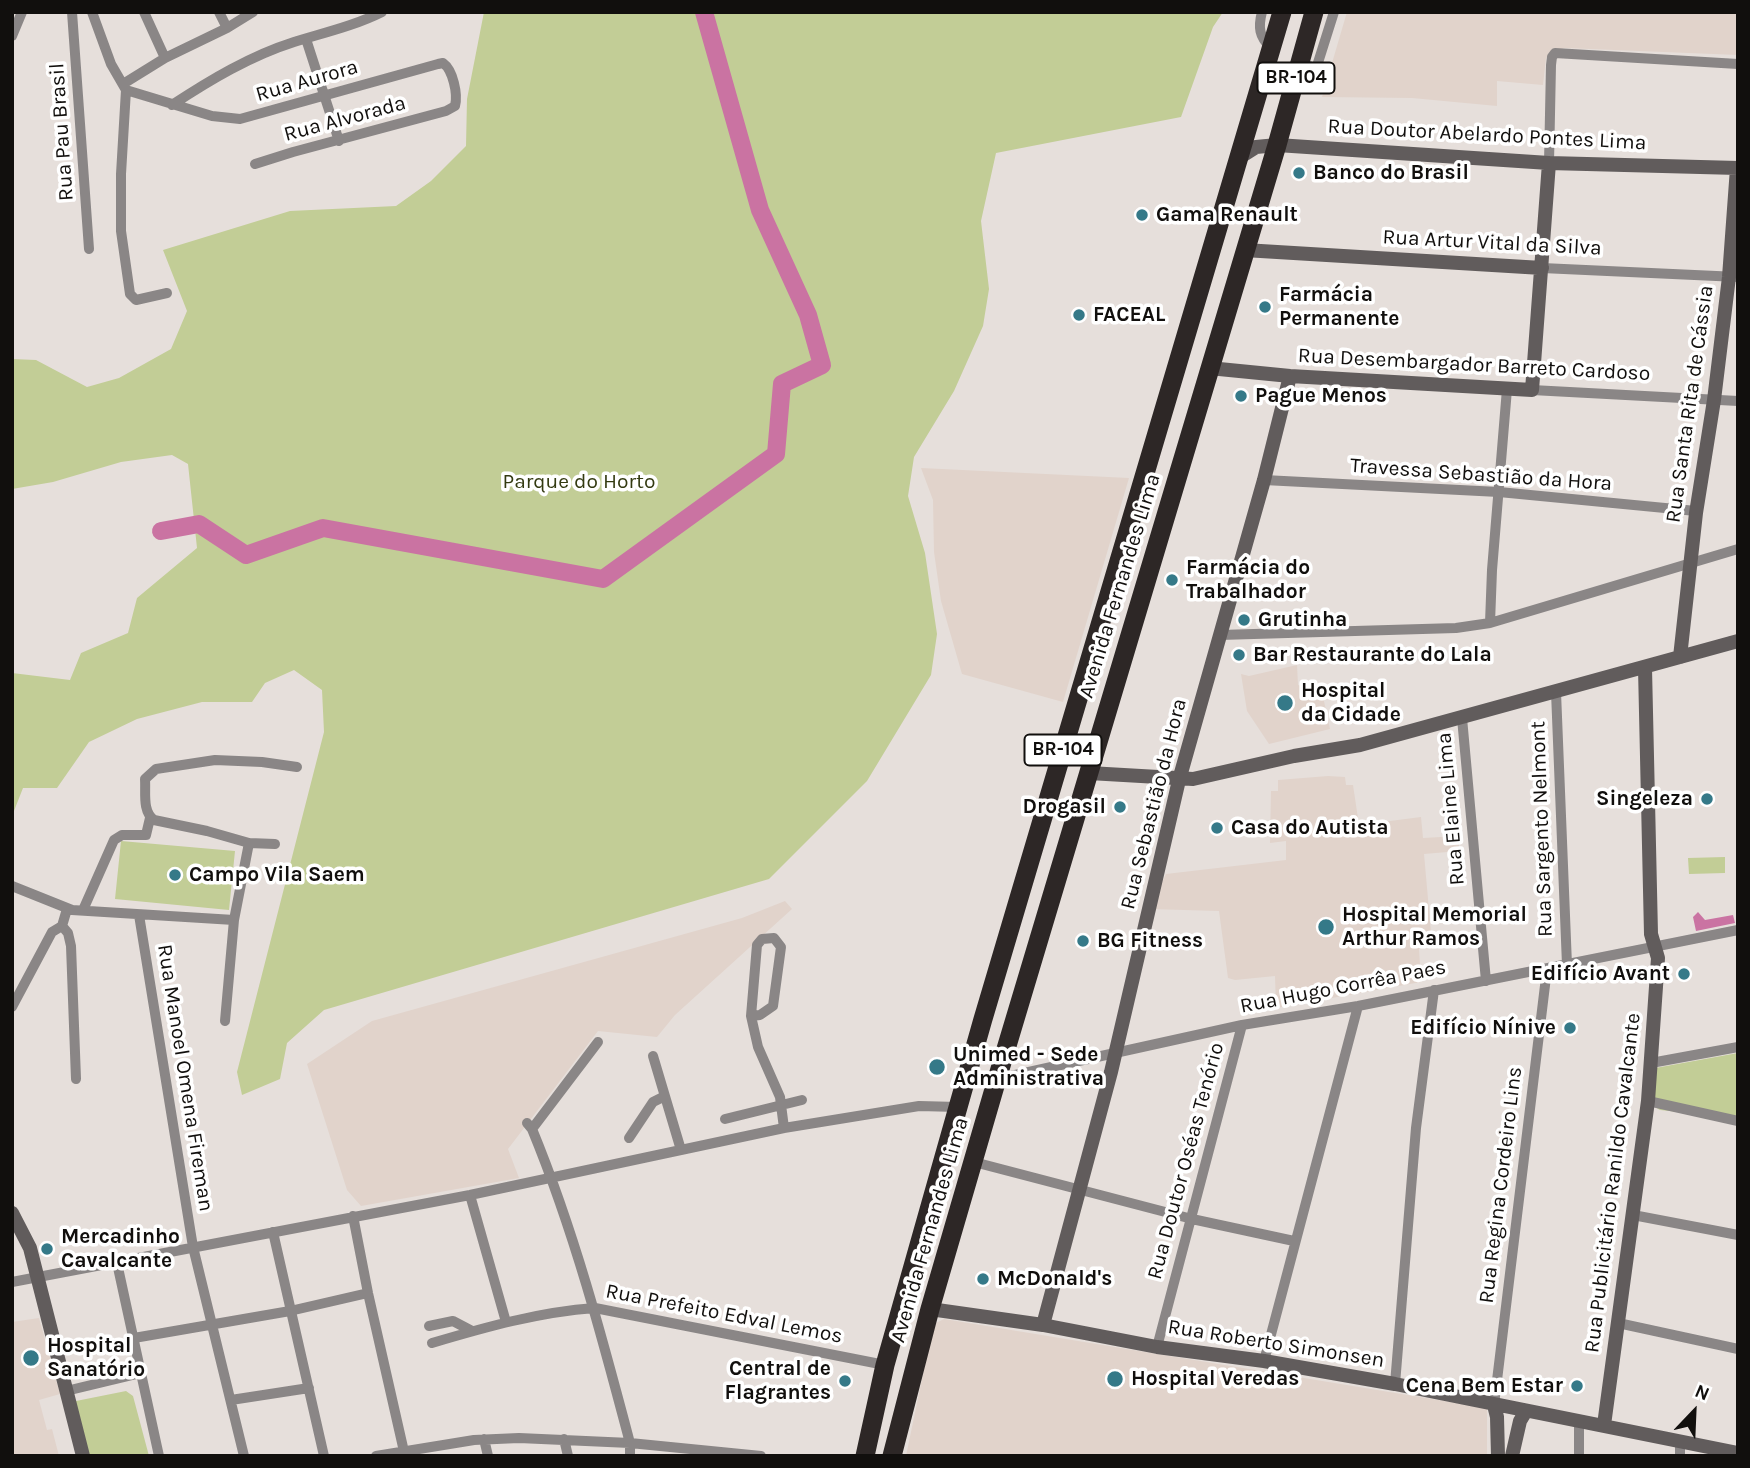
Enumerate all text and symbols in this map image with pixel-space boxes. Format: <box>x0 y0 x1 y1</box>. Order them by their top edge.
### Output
street label: Rua Aurora <box>253 54 361 108</box>
street label: Rua Pau Brasil <box>45 62 79 202</box>
road number: BR-104 <box>1258 62 1334 94</box>
street label: Rua Alvorada <box>281 91 409 147</box>
street label: Rua Doutor Abelardo Pontes Lima <box>1327 114 1647 156</box>
place label: Banco do Brasil <box>1313 160 1469 186</box>
marker: Banco do Brasil <box>1291 165 1307 181</box>
place label: Gama Renault <box>1156 202 1298 228</box>
marker: Gama Renault <box>1134 207 1150 223</box>
street label: Rua Artur Vital da Silva <box>1382 225 1602 261</box>
place label: Farmácia Permanente <box>1279 282 1399 332</box>
street label: Rua Santa Rita de Cássia <box>1661 284 1719 524</box>
marker: Farmácia Permanente <box>1257 299 1273 315</box>
place label: FACEAL <box>1093 302 1165 328</box>
marker: FACEAL <box>1071 307 1087 323</box>
street label: Rua Desembargador Barreto Cardoso <box>1297 343 1651 387</box>
place label: Pague Menos <box>1255 383 1387 409</box>
marker: Pague Menos <box>1233 388 1249 404</box>
street label: Travessa Sebastião da Hora <box>1349 453 1613 497</box>
park label: Parque do Horto <box>503 469 655 495</box>
street label: Avenida Fernandes Lima <box>1074 471 1166 701</box>
place label: Farmácia do Trabalhador <box>1186 555 1310 605</box>
marker: Farmácia do Trabalhador <box>1164 572 1180 588</box>
place label: Grutinha <box>1258 607 1347 633</box>
marker: Grutinha <box>1236 612 1252 628</box>
place label: Bar Restaurante do Lala <box>1253 642 1492 668</box>
marker: Bar Restaurante do Lala <box>1231 647 1247 663</box>
place label: Hospital da Cidade <box>1301 678 1401 728</box>
marker: Hospital da Cidade <box>1275 693 1295 713</box>
street label: Rua Sebastião da Hora <box>1116 696 1192 912</box>
street label: Rua Sargento Nelmont <box>1526 721 1558 937</box>
street label: Rua Elaine Lima <box>1432 732 1470 886</box>
road number: BR-104 <box>1024 734 1102 765</box>
place label: Singeleza <box>1596 786 1693 812</box>
marker: Singeleza <box>1699 791 1715 807</box>
place label: Drogasil <box>1023 794 1106 820</box>
marker: Drogasil <box>1112 799 1128 815</box>
place label: Casa do Autista <box>1231 815 1388 841</box>
marker: Casa do Autista <box>1209 820 1225 836</box>
place label: Campo Vila Saem <box>189 862 365 888</box>
marker: Campo Vila Saem <box>167 867 183 883</box>
place label: Hospital Memorial Arthur Ramos <box>1342 902 1527 952</box>
marker: Hospital Memorial Arthur Ramos <box>1316 917 1336 937</box>
place label: BG Fitness <box>1097 928 1203 954</box>
marker: BG Fitness <box>1075 933 1091 949</box>
street label: Rua Manoel Omena Fireman <box>151 943 219 1213</box>
street label: Rua Hugo Corrêa Paes <box>1238 955 1448 1019</box>
place label: Edifício Avant <box>1531 961 1670 987</box>
marker: Edifício Avant <box>1676 966 1692 982</box>
street label: Rua Publicitário Ranildo Cavalcante <box>1580 1012 1646 1354</box>
place label: Edifício Nínive <box>1410 1015 1556 1041</box>
marker: Edifício Nínive <box>1562 1020 1578 1036</box>
street label: Rua Doutor Oséas Tenório <box>1142 1040 1230 1282</box>
place label: Unimed - Sede Administrativa <box>953 1042 1104 1092</box>
marker: Unimed - Sede Administrativa <box>927 1057 947 1077</box>
street label: Rua Regina Cordeiro Lins <box>1474 1065 1528 1305</box>
street label: Avenida Fernandes Lima <box>886 1114 974 1346</box>
place label: Mercadinho Cavalcante <box>61 1224 180 1274</box>
marker: Mercadinho Cavalcante <box>39 1241 55 1257</box>
place label: McDonald's <box>997 1266 1112 1292</box>
marker: McDonald's <box>975 1271 991 1287</box>
street label: Rua Prefeito Edval Lemos <box>603 1279 845 1349</box>
street label: Rua Roberto Simonsen <box>1166 1314 1386 1374</box>
place label: Hospital Sanatório <box>47 1333 145 1383</box>
marker: Hospital Sanatório <box>21 1348 41 1368</box>
place label: Central de Flagrantes <box>725 1356 831 1406</box>
place label: Hospital Veredas <box>1131 1366 1299 1392</box>
marker: Hospital Veredas <box>1105 1369 1125 1389</box>
marker: Central de Flagrantes <box>837 1373 853 1389</box>
place label: Cena Bem Estar <box>1406 1373 1563 1399</box>
north arrow <box>1659 1377 1729 1447</box>
marker: Cena Bem Estar <box>1569 1378 1585 1394</box>
text: N <box>1692 1380 1713 1405</box>

